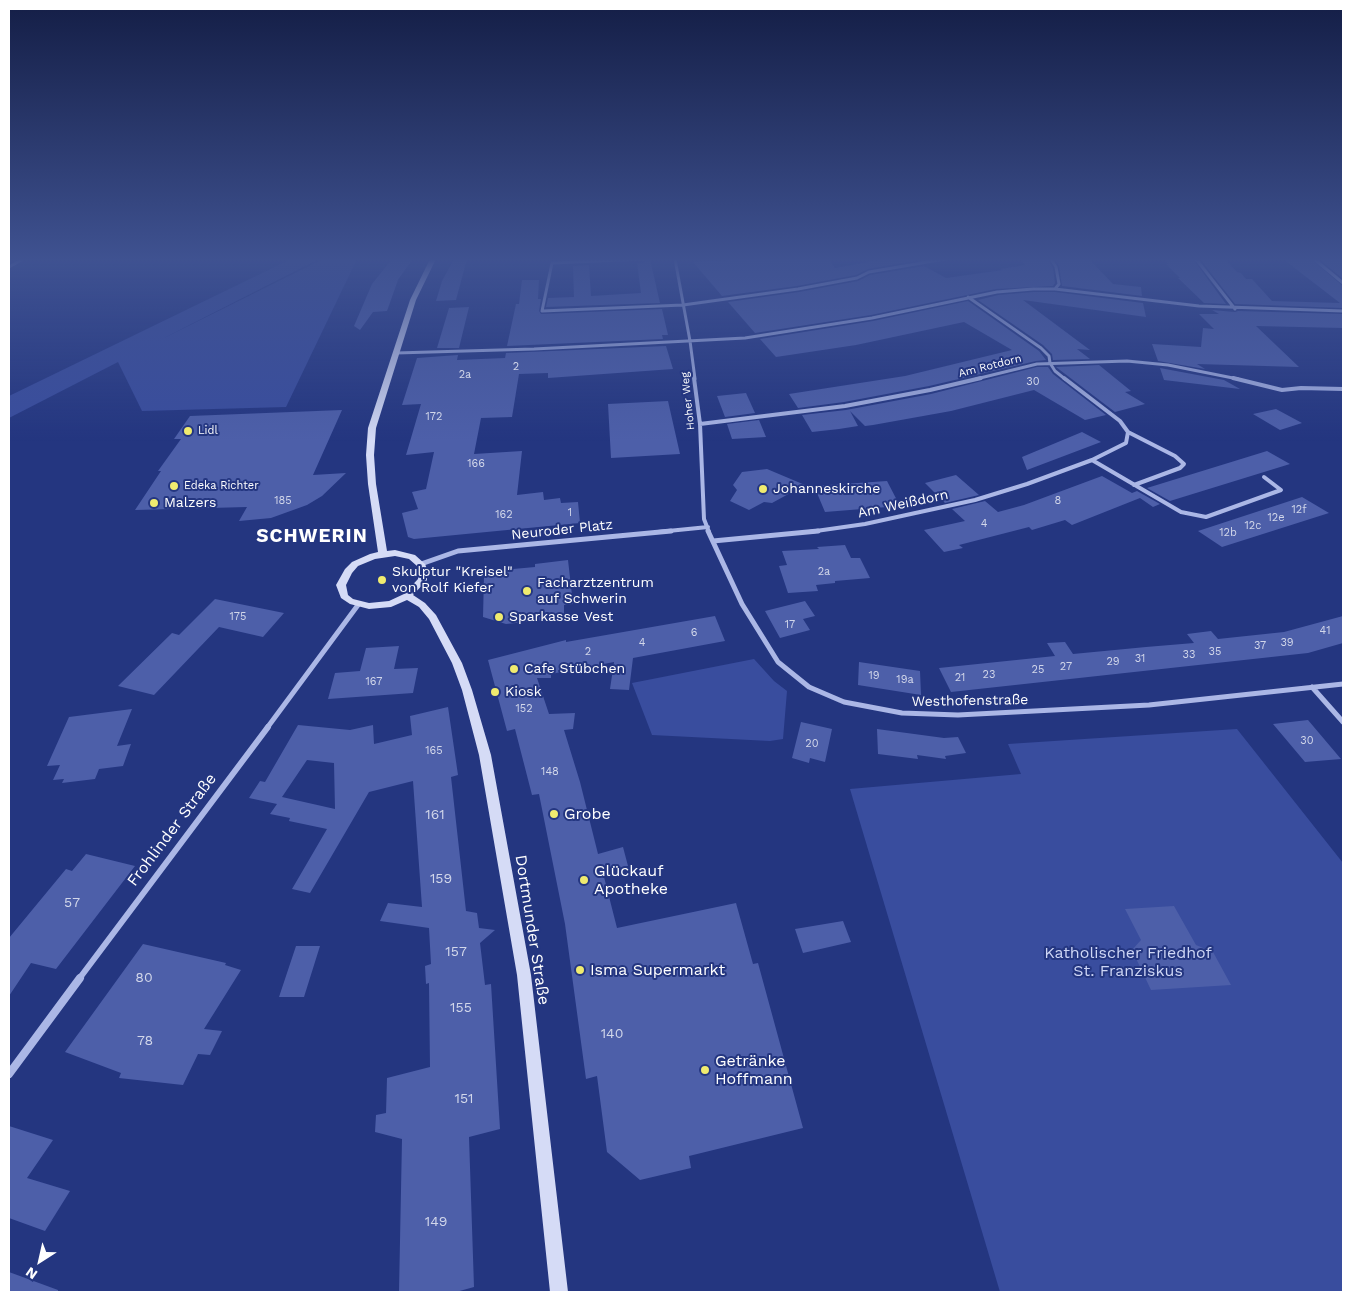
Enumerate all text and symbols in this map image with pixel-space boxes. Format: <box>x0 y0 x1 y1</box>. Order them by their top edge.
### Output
street label: Am Rotdorn <box>957 352 1023 380</box>
house number: 2 <box>513 360 519 374</box>
house number: 2a <box>459 368 471 382</box>
street label: Hoher Weg <box>678 371 698 431</box>
house number: 30 <box>1026 375 1040 389</box>
house number: 172 <box>426 410 442 424</box>
place label: Lidl <box>198 424 218 438</box>
marker: Lidl <box>182 425 194 437</box>
house number: 166 <box>467 457 485 471</box>
place label: Edeka Richter <box>184 479 259 493</box>
marker: Edeka Richter <box>168 480 180 492</box>
place label: Johanneskirche <box>773 481 880 497</box>
marker: Johanneskirche <box>757 483 769 495</box>
street label: Am Weißdorn <box>856 486 950 522</box>
house number: 185 <box>274 494 292 508</box>
house number: 8 <box>1055 494 1061 508</box>
place label: Malzers <box>164 495 216 511</box>
marker: Malzers <box>148 497 160 509</box>
house number: 12f <box>1291 503 1307 517</box>
house number: 1 <box>568 506 572 520</box>
house number: 162 <box>495 508 513 522</box>
house number: 12e <box>1267 511 1285 525</box>
street label: Neuroder Platz <box>510 516 614 544</box>
house number: 4 <box>981 517 987 531</box>
house number: 12c <box>1245 519 1261 533</box>
district label: SCHWERIN <box>255 525 369 547</box>
house number: 12b <box>1219 526 1237 540</box>
place label: Skulptur "Kreisel" von Rolf Kiefer <box>392 564 513 596</box>
house number: 2a <box>818 565 830 579</box>
marker: Skulptur "Kreisel" von Rolf Kiefer <box>376 574 388 586</box>
place label: Facharztzentrum auf Schwerin <box>537 575 654 608</box>
marker: Facharztzentrum auf Schwerin <box>521 585 533 597</box>
place label: Sparkasse Vest <box>509 609 613 625</box>
house number: 175 <box>230 610 246 624</box>
marker: Sparkasse Vest <box>493 611 505 623</box>
house number: 17 <box>785 618 795 632</box>
house number: 41 <box>1320 624 1330 638</box>
house number: 6 <box>691 626 697 640</box>
house number: 4 <box>639 636 645 650</box>
house number: 39 <box>1280 636 1294 650</box>
house number: 37 <box>1254 639 1266 653</box>
house number: 2 <box>585 645 591 659</box>
house number: 35 <box>1209 645 1221 659</box>
house number: 33 <box>1183 648 1195 662</box>
house number: 31 <box>1135 652 1145 666</box>
house number: 29 <box>1106 655 1120 669</box>
house number: 27 <box>1060 660 1072 674</box>
place label: Cafe Stübchen <box>524 661 625 677</box>
marker: Cafe Stübchen <box>508 663 520 675</box>
house number: 25 <box>1032 663 1044 677</box>
house number: 23 <box>983 668 995 682</box>
house number: 19 <box>868 669 880 683</box>
house number: 21 <box>955 671 965 685</box>
house number: 19a <box>896 673 914 687</box>
house number: 167 <box>365 675 383 689</box>
place label: Kiosk <box>505 684 542 700</box>
marker: Kiosk <box>489 686 501 698</box>
street label: Westhofenstraße <box>912 692 1028 710</box>
house number: 152 <box>515 702 533 716</box>
house number: 30 <box>1300 734 1314 748</box>
house number: 20 <box>805 737 819 751</box>
house number: 165 <box>425 744 443 758</box>
house number: 148 <box>541 765 559 779</box>
street label: Frohlinder Straße <box>123 770 221 890</box>
place label: Grobe <box>564 804 611 824</box>
house number: 161 <box>425 807 445 823</box>
marker: Grobe <box>548 808 560 820</box>
street label: Dortmunder Straße <box>511 854 553 1006</box>
place label: Glückauf Apotheke <box>594 861 668 899</box>
house number: 159 <box>430 871 452 887</box>
marker: Glückauf Apotheke <box>578 874 590 886</box>
house number: 57 <box>64 895 80 911</box>
park label: Katholischer Friedhof St. Franziskus <box>1044 943 1212 981</box>
house number: 157 <box>445 944 467 960</box>
place label: Isma Supermarkt <box>590 960 725 980</box>
marker: Isma Supermarkt <box>574 964 586 976</box>
house number: 80 <box>135 970 153 986</box>
house number: 155 <box>450 1000 472 1016</box>
house number: 140 <box>601 1026 623 1042</box>
house number: 78 <box>137 1033 153 1049</box>
place label: Getränke Hoffmann <box>715 1051 793 1089</box>
marker: Getränke Hoffmann <box>699 1064 711 1076</box>
house number: 151 <box>454 1091 474 1107</box>
house number: 149 <box>425 1214 447 1230</box>
north arrow <box>15 1236 65 1286</box>
text: N <box>23 1264 40 1283</box>

